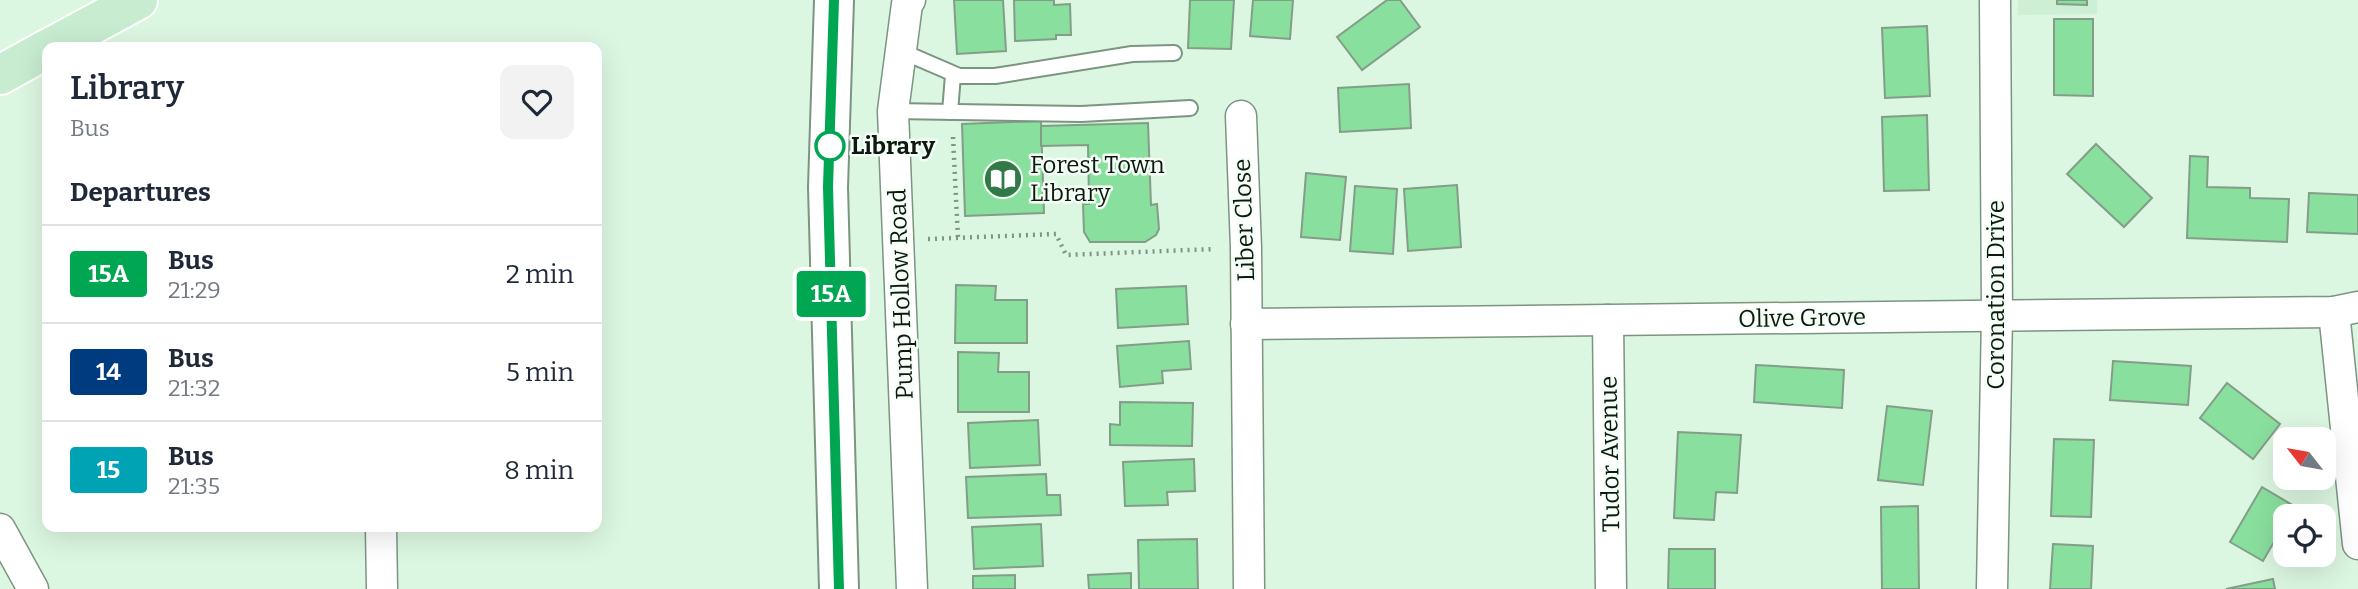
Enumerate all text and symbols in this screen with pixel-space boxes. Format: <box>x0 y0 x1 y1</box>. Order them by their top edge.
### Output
button: heart <box>500 65 574 139</box>
text: Library <box>70 68 184 108</box>
text: Bus <box>70 114 110 142</box>
marker: Library <box>815 131 845 161</box>
place label: Library <box>851 132 936 160</box>
place label: Forest Town Library <box>1030 151 1165 207</box>
library icon: Forest Town Library <box>982 158 1024 200</box>
street label: Liber Close <box>1228 158 1260 282</box>
text: Departures <box>70 177 211 208</box>
street label: Pump Hollow Road <box>883 188 919 400</box>
street label: Coronation Drive <box>1982 200 2010 390</box>
text: Bus <box>168 245 214 276</box>
text: 2 min <box>506 259 574 290</box>
text: 15A <box>88 260 129 288</box>
line badge: 15A <box>791 271 871 317</box>
text: 21:29 <box>168 276 221 304</box>
text: 15A <box>811 280 851 308</box>
street label: Olive Grove <box>1738 303 1866 333</box>
text: Bus <box>168 343 214 374</box>
text: 5 min <box>506 357 574 388</box>
text: 14 <box>96 358 121 386</box>
text: 21:32 <box>168 374 220 402</box>
street label: Tudor Avenue <box>1595 376 1625 532</box>
north arrow <box>2273 427 2336 490</box>
map controls <box>2273 427 2336 567</box>
text: Bus <box>168 441 214 472</box>
text: 8 min <box>504 455 574 486</box>
text: 15 <box>97 456 120 484</box>
text: 21:35 <box>168 472 220 500</box>
button: locate <box>2273 504 2336 567</box>

